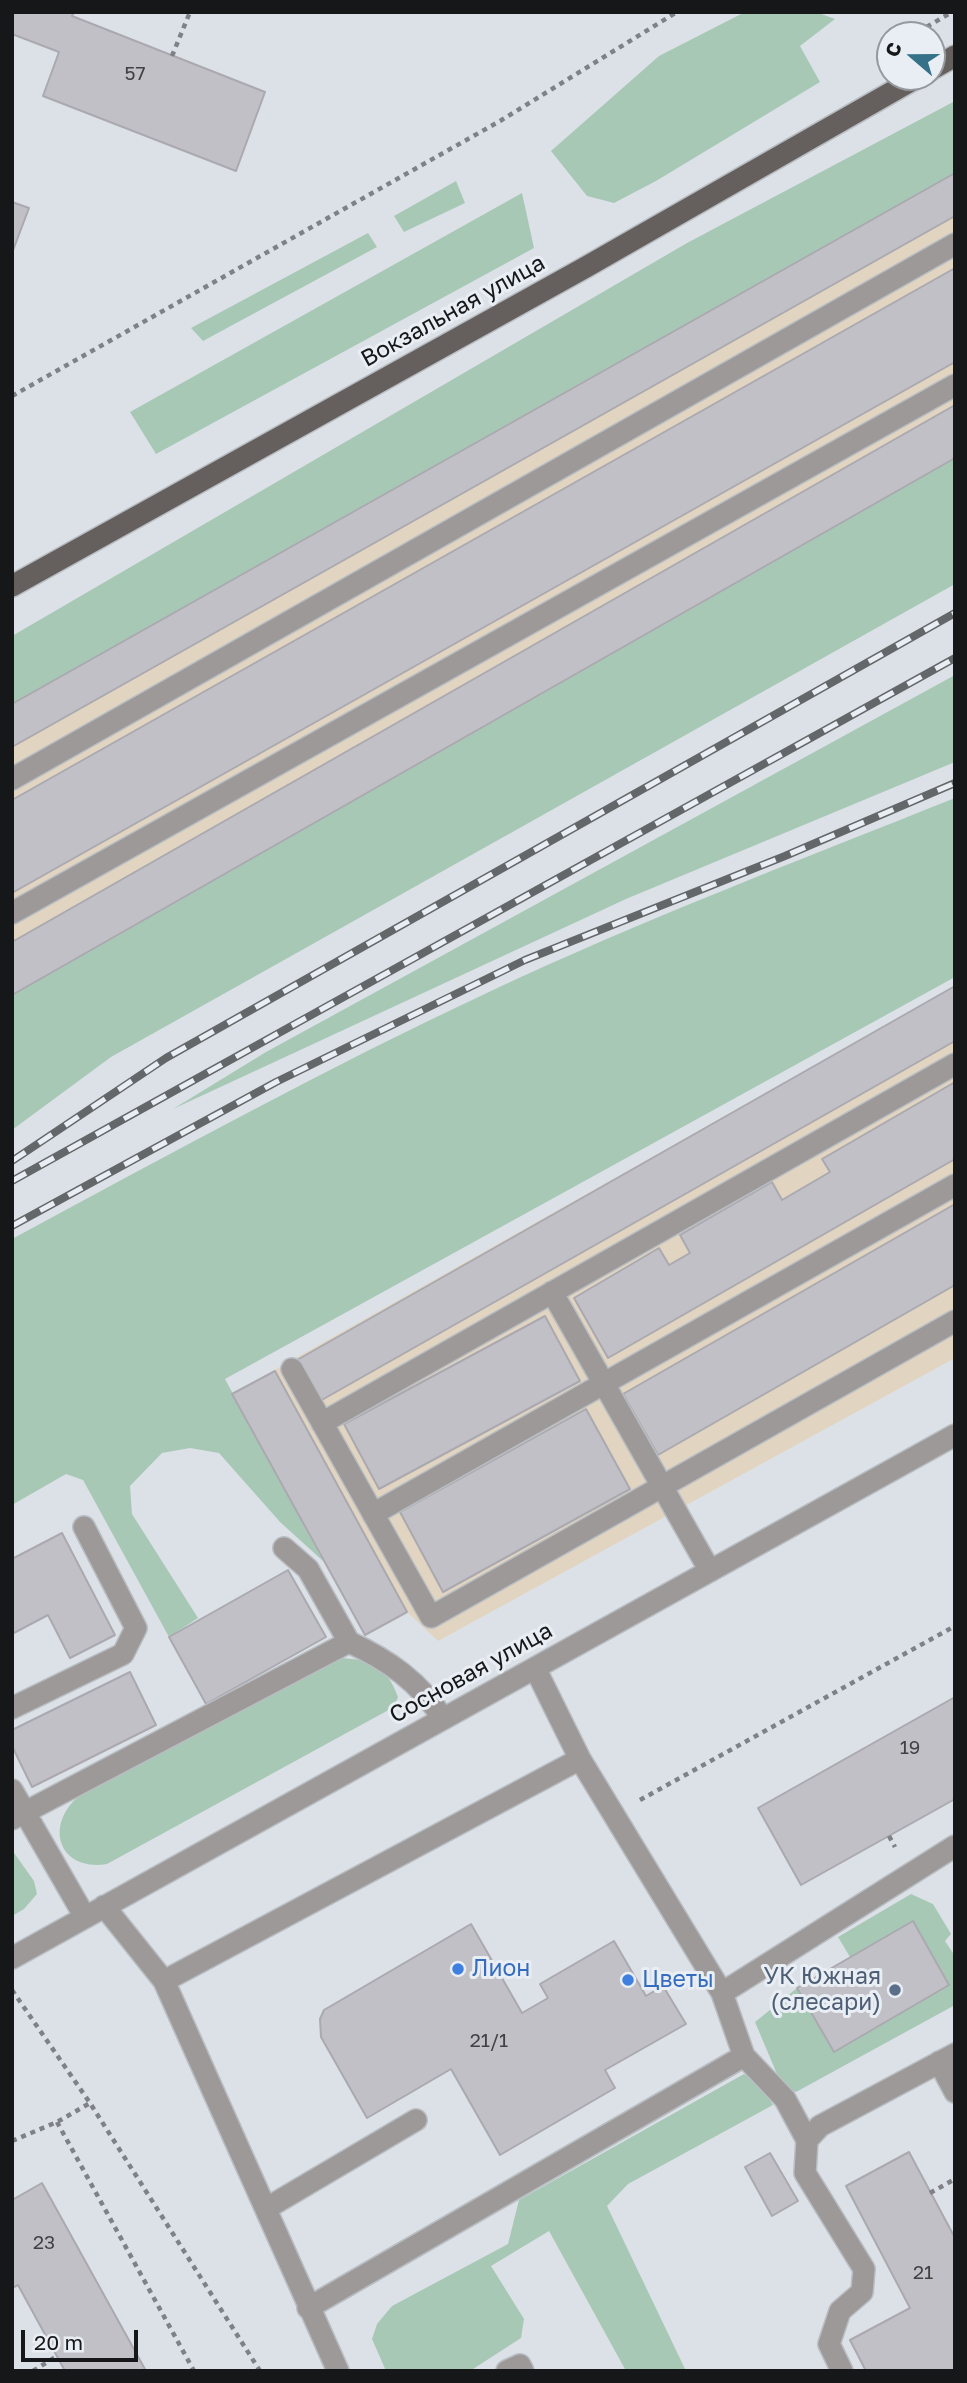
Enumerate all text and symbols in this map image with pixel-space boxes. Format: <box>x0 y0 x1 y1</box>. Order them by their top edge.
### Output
north arrow <box>876 21 946 91</box>
text: С <box>880 39 906 60</box>
house number: 57 <box>124 63 146 85</box>
street label: Вокзальная улица <box>356 249 550 373</box>
street label: Сосновая улица <box>385 1617 557 1729</box>
house number: 19 <box>900 1737 920 1759</box>
place label: Лион <box>472 1955 530 1983</box>
marker: Лион <box>450 1961 466 1977</box>
place label: УК Южная (слесари) <box>764 1963 881 2017</box>
place label: Цветы <box>642 1966 714 1994</box>
marker: Цветы <box>620 1972 636 1988</box>
marker: УК Южная (слесари) <box>887 1982 903 1998</box>
house number: 21/1 <box>470 2030 508 2052</box>
house number: 23 <box>33 2232 55 2254</box>
house number: 21 <box>913 2262 933 2284</box>
scale bar <box>24 2316 142 2360</box>
text: 20 m <box>34 2329 83 2355</box>

